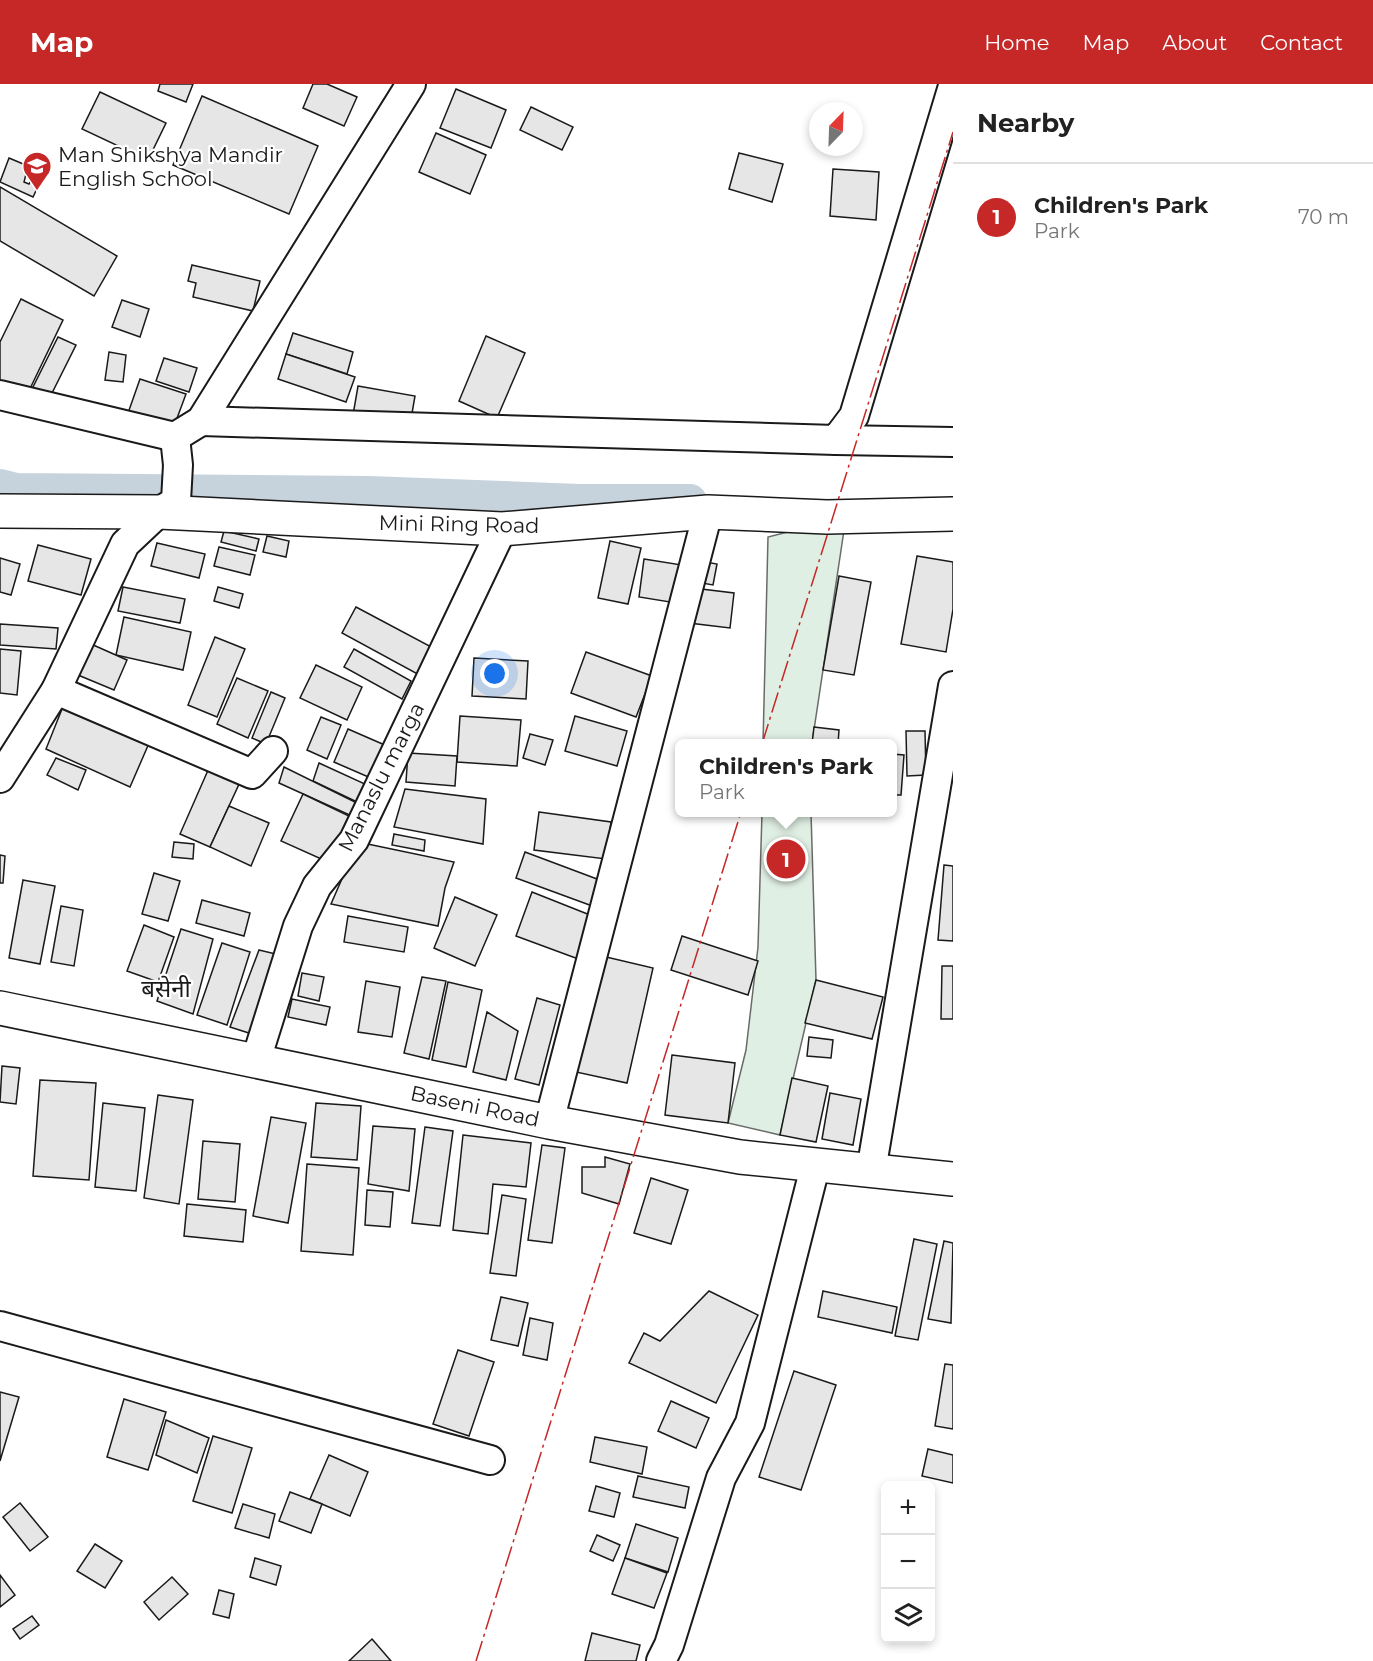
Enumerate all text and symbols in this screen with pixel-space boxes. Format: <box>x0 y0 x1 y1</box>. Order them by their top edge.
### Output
text: Map <box>30 25 93 59</box>
text: Home <box>984 30 1049 55</box>
text: Map <box>1082 30 1129 55</box>
text: About <box>1162 30 1227 55</box>
text: Contact <box>1260 30 1343 55</box>
north arrow <box>809 102 863 156</box>
text: Nearby <box>977 107 1074 139</box>
place label: Man Shikshya Mandir English School <box>58 142 283 191</box>
school or university icon: Man Shikshya Mandir English School <box>21 150 53 192</box>
text: Children's Park <box>1034 192 1208 219</box>
text: 1 <box>993 205 1000 229</box>
text: 70 m <box>1298 205 1349 229</box>
text: Park <box>1034 219 1080 243</box>
street label: Mini Ring Road <box>378 510 540 538</box>
your location <box>480 659 509 688</box>
street label: Manaslu marga <box>333 698 429 856</box>
popup <box>675 739 897 817</box>
text: Children's Park <box>699 753 873 780</box>
text: Park <box>699 780 745 804</box>
pin: 1 <box>766 836 806 882</box>
district label: बसेनी <box>141 974 192 1003</box>
street label: Baseni Road <box>408 1080 542 1132</box>
map controls <box>881 1481 935 1643</box>
button: + <box>881 1481 935 1535</box>
button: − <box>881 1535 935 1589</box>
button: layers <box>881 1589 935 1643</box>

